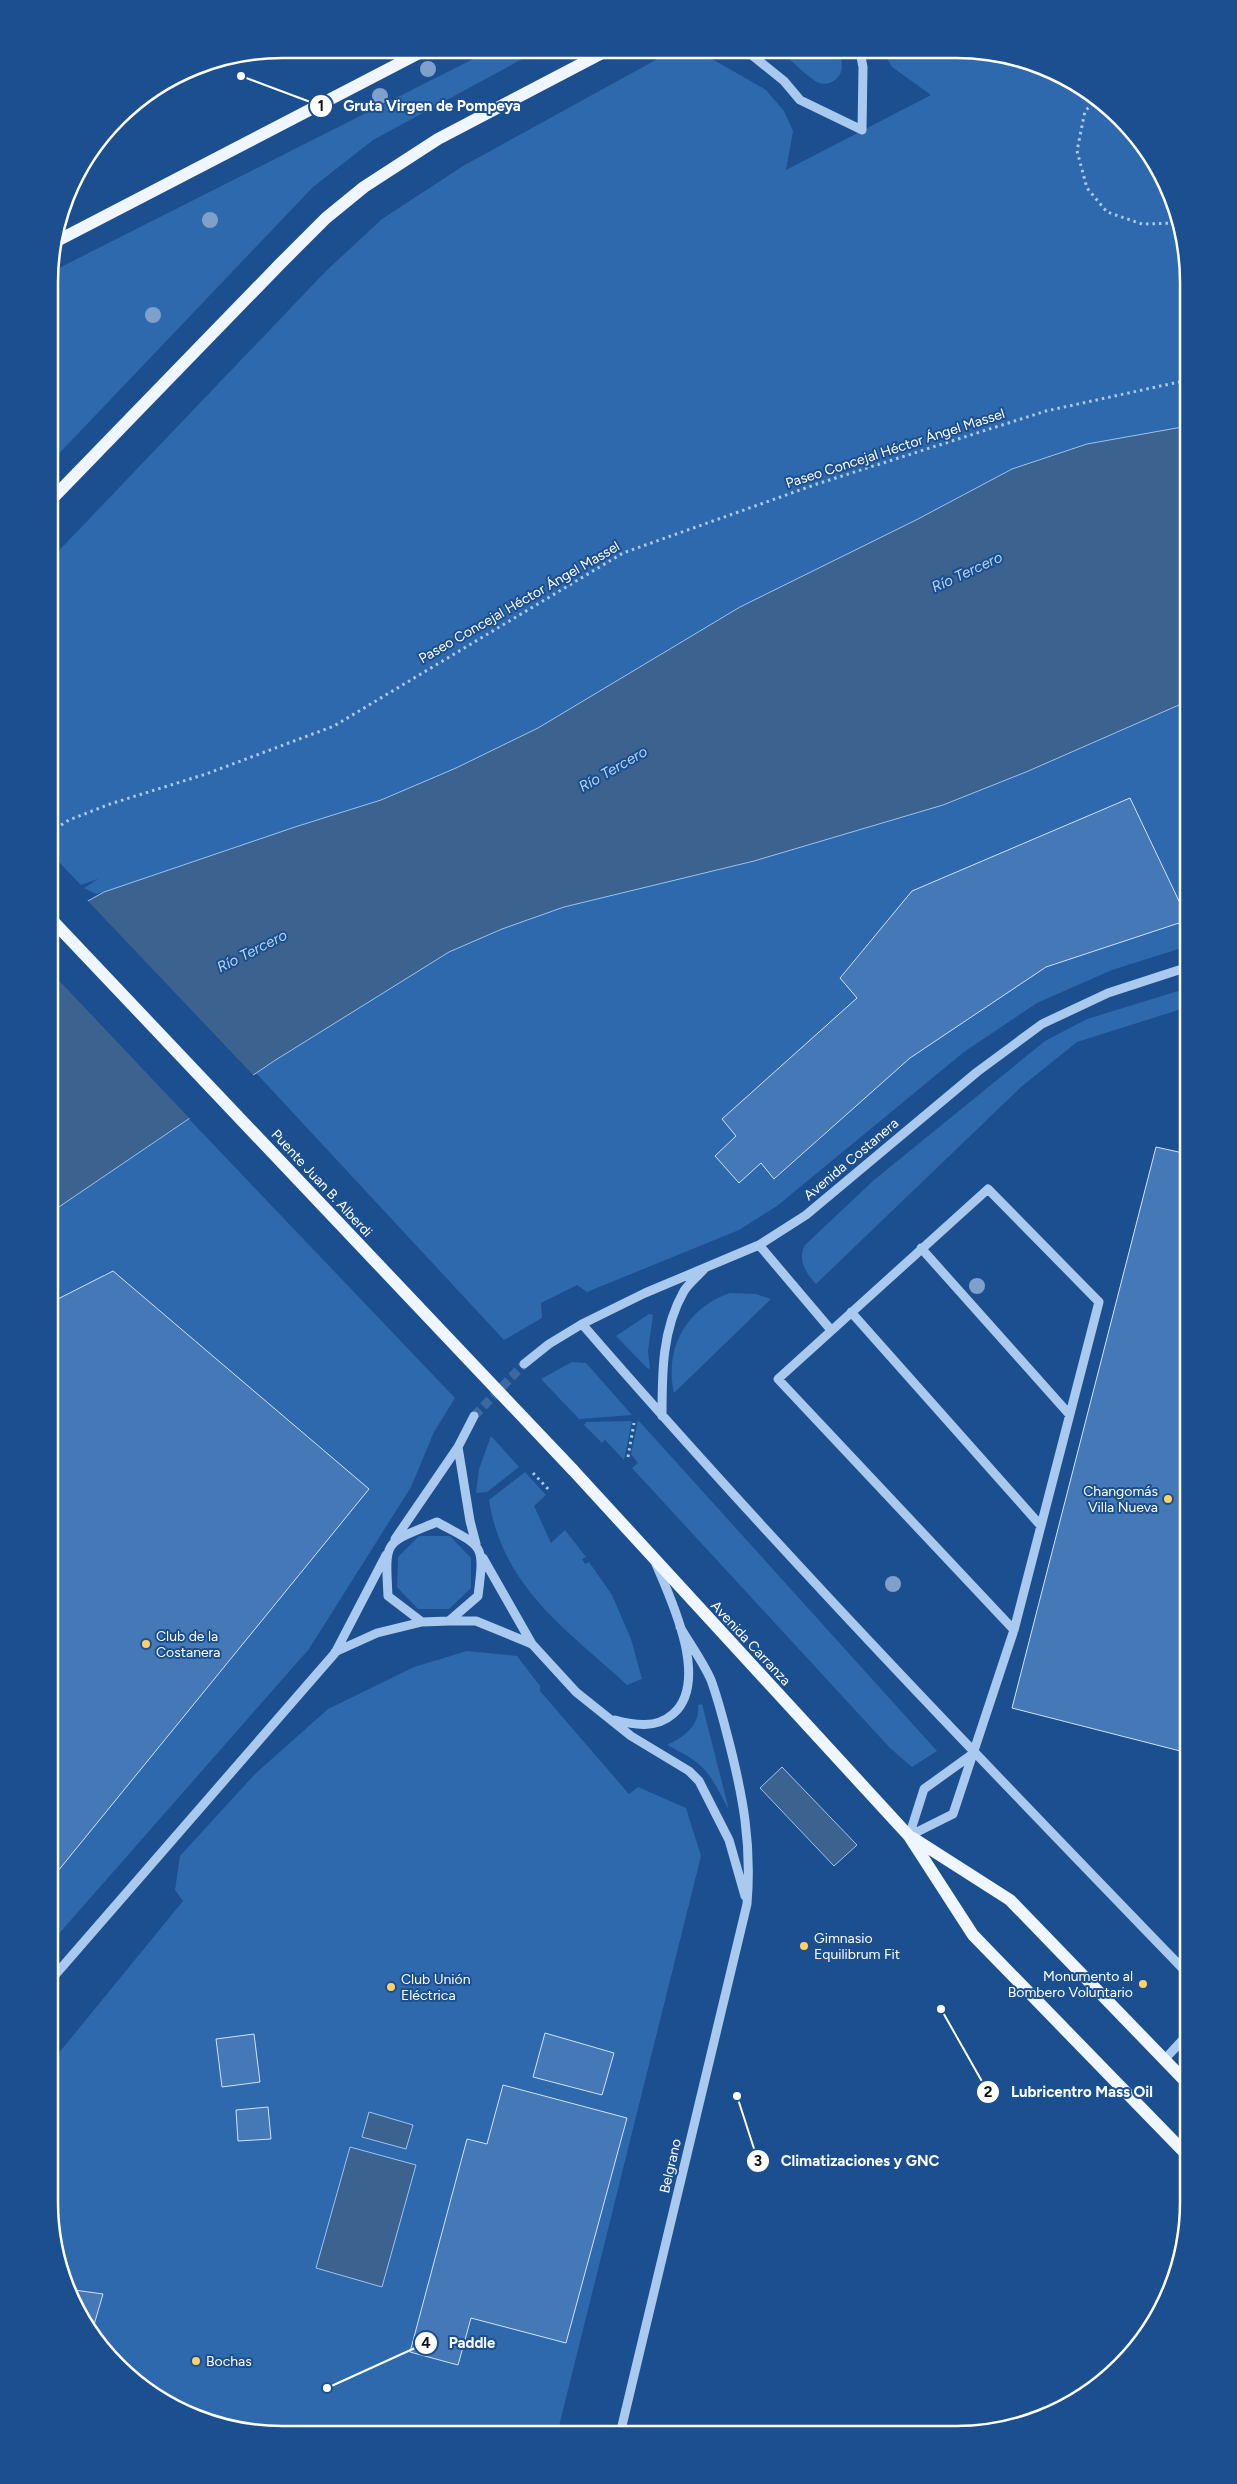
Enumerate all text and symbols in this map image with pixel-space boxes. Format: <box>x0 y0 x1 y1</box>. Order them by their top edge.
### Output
callout: Gruta Virgen de Pompeya <box>309 91 531 121</box>
text: 1 <box>318 97 324 115</box>
text: Gruta Virgen de Pompeya <box>343 97 521 115</box>
street label: Paseo Concejal Héctor Ángel Massel <box>783 405 1007 492</box>
street label: Paseo Concejal Héctor Ángel Massel <box>416 538 623 667</box>
water label: Río Tercero <box>929 548 1006 596</box>
water label: Río Tercero <box>576 742 651 796</box>
water label: Río Tercero <box>214 926 290 976</box>
street label: Avenida Costanera <box>801 1115 902 1204</box>
street label: Puente Juan B. Alberdi <box>267 1126 376 1241</box>
place label: Changomás Villa Nueva <box>1083 1483 1158 1516</box>
marker: Changomás Villa Nueva <box>1162 1493 1174 1505</box>
street label: Avenida Carranza <box>707 1597 794 1689</box>
place label: Club de la Costanera <box>156 1628 220 1661</box>
marker: Club de la Costanera <box>140 1638 152 1650</box>
place label: Gimnasio Equilibrum Fit <box>814 1930 900 1963</box>
marker: Gimnasio Equilibrum Fit <box>798 1940 810 1952</box>
place label: Monumento al Bombero Voluntario <box>1008 1968 1133 2001</box>
place label: Club Unión Eléctrica <box>401 1971 471 2004</box>
marker: Monumento al Bombero Voluntario <box>1137 1978 1149 1990</box>
marker: Club Unión Eléctrica <box>385 1981 397 1993</box>
callout: Lubricentro Mass Oil <box>976 2077 1163 2107</box>
text: 2 <box>984 2083 993 2101</box>
text: Lubricentro Mass Oil <box>1011 2083 1153 2101</box>
street label: Belgrano <box>656 2137 685 2195</box>
callout: Climatizaciones y GNC <box>746 2146 950 2176</box>
text: 3 <box>754 2152 762 2170</box>
text: Climatizaciones y GNC <box>781 2152 939 2170</box>
callout: Paddle <box>414 2328 506 2358</box>
text: 4 <box>421 2334 431 2352</box>
text: Paddle <box>449 2334 496 2352</box>
place label: Bochas <box>206 2353 252 2370</box>
marker: Bochas <box>190 2355 202 2367</box>

